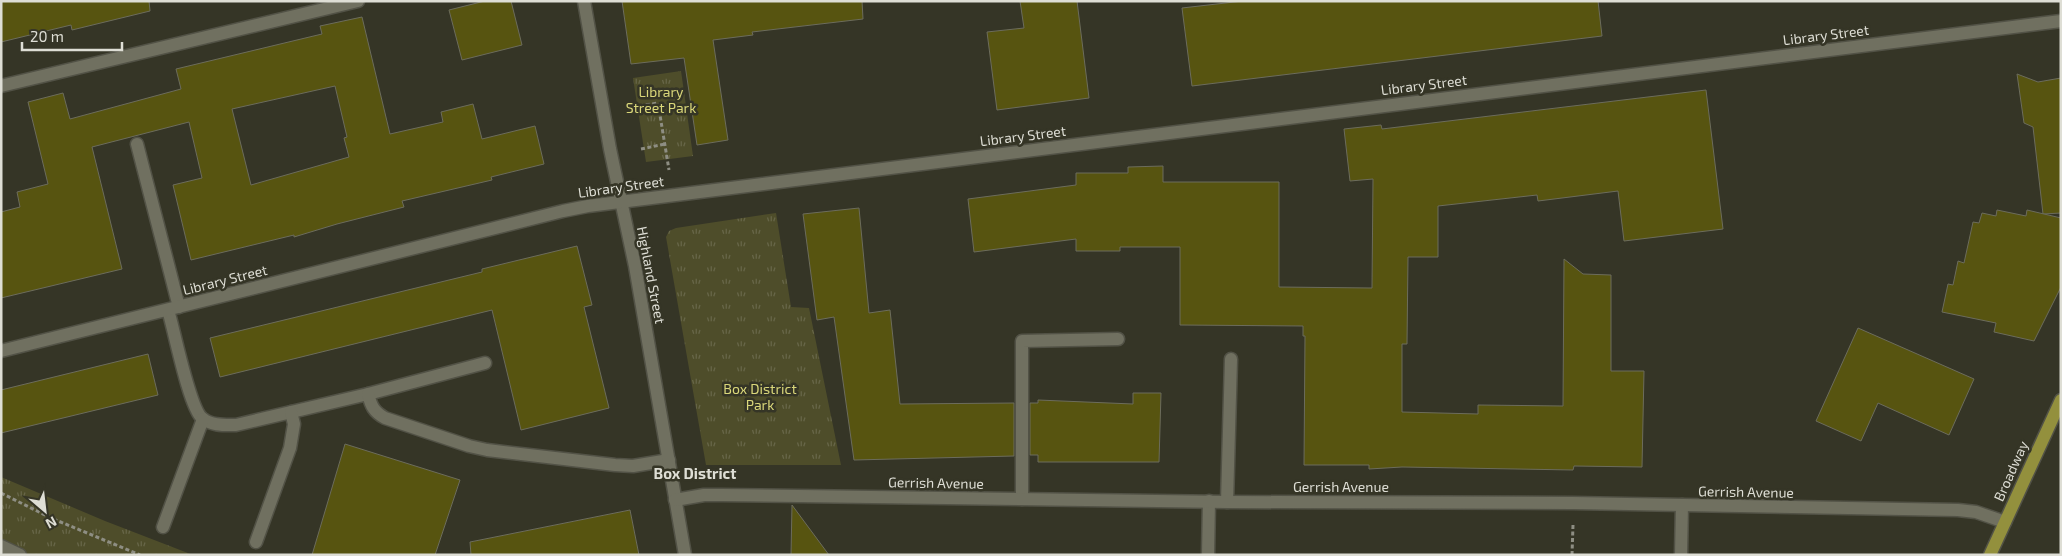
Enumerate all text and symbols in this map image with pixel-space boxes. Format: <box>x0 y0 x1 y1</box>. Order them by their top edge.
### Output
scale bar <box>22 20 122 52</box>
street label: Library Street <box>1782 21 1870 48</box>
text: 20 m <box>30 27 64 45</box>
street label: Library Street <box>1380 71 1468 98</box>
park label: Library Street Park <box>626 83 696 116</box>
street label: Library Street <box>979 122 1067 149</box>
street label: Library Street <box>577 172 665 201</box>
street label: Highland Street <box>634 225 669 325</box>
street label: Library Street <box>181 261 269 298</box>
park label: Box District Park <box>723 380 797 413</box>
street label: Broadway <box>1990 437 2032 504</box>
district label: Box District <box>654 464 736 482</box>
street label: Gerrish Avenue <box>888 473 984 492</box>
street label: Gerrish Avenue <box>1293 478 1389 495</box>
street label: Gerrish Avenue <box>1698 482 1794 501</box>
north arrow <box>20 486 70 536</box>
text: N <box>43 513 60 533</box>

